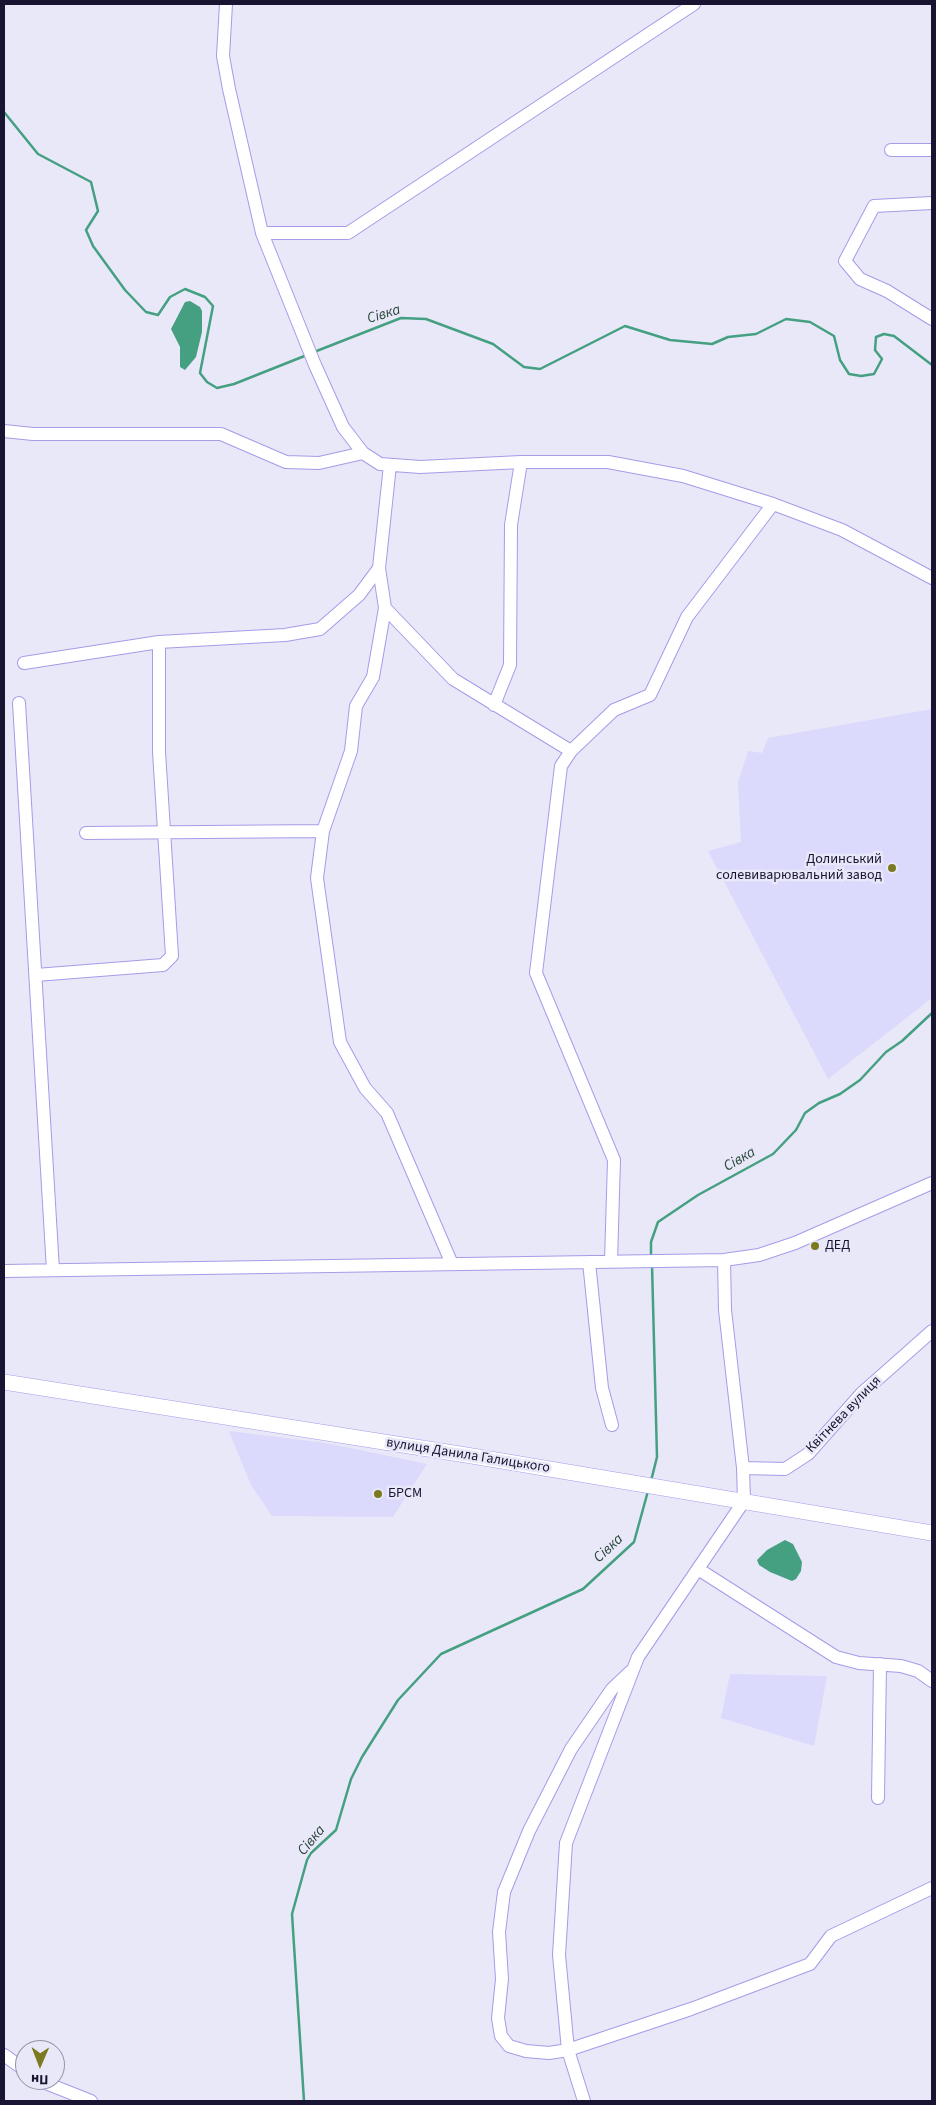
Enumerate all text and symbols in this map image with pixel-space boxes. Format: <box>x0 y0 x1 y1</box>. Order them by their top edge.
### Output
water label: Сівка <box>365 301 403 329</box>
place label: Долинський солевиварювальний завод <box>716 852 882 884</box>
marker: Долинський солевиварювальний завод <box>886 862 898 874</box>
water label: Сівка <box>721 1144 759 1176</box>
place label: ДЕД <box>825 1238 850 1254</box>
marker: ДЕД <box>809 1240 821 1252</box>
street label: Квітнева вулиця <box>803 1373 885 1457</box>
street label: вулиця Данила Галицького <box>385 1435 551 1477</box>
place label: БРСМ <box>388 1486 422 1502</box>
marker: БРСМ <box>372 1488 384 1500</box>
water label: Сівка <box>590 1531 628 1567</box>
water label: Сівка <box>294 1822 330 1860</box>
north arrow <box>15 2040 65 2090</box>
text: Пн <box>31 2069 49 2089</box>

